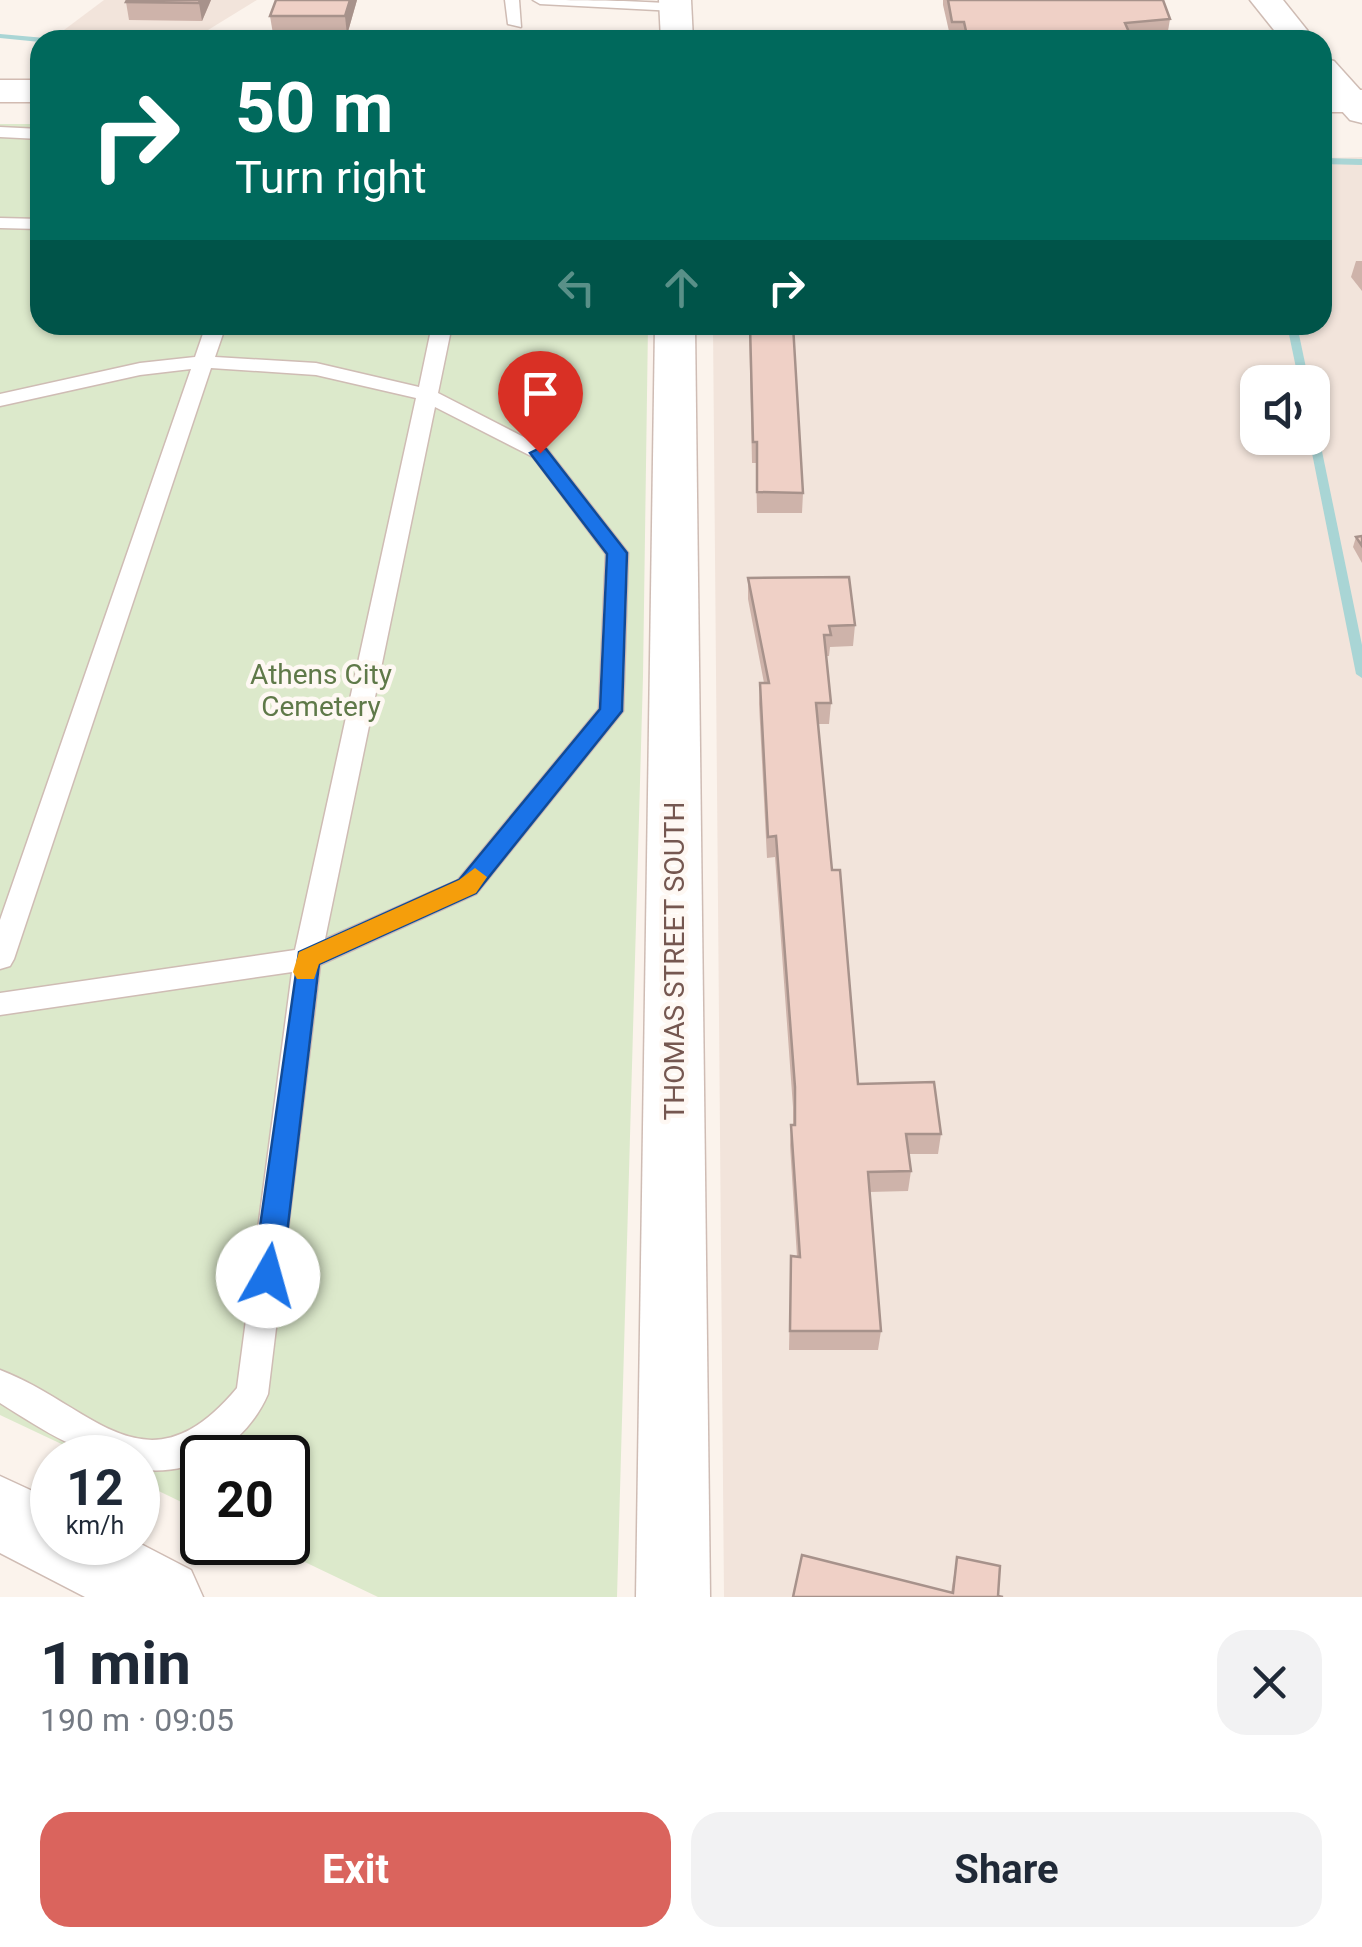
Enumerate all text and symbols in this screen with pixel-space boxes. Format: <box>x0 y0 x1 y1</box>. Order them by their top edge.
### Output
text: 50 m <box>235 67 393 149</box>
icon: right <box>70 70 200 200</box>
text: Turn right <box>235 151 427 204</box>
icon: left <box>549 260 604 315</box>
icon: ahead <box>654 260 709 315</box>
icon: right <box>759 260 814 315</box>
pin <box>498 351 583 454</box>
map controls <box>1240 365 1330 455</box>
button: sound <box>1240 365 1330 455</box>
icon: arrive <box>513 366 568 421</box>
park label: Athens City Cemetery <box>250 658 392 723</box>
street label: THOMAS STREET SOUTH <box>658 802 691 1121</box>
position arrow <box>216 1224 320 1328</box>
speed limit sign: 20 <box>180 1435 310 1565</box>
text: 12 <box>66 1459 124 1517</box>
text: km/h <box>66 1511 124 1540</box>
text: 1 min <box>40 1628 191 1699</box>
button: close <box>1217 1630 1322 1735</box>
text: 190 m · 09:05 <box>40 1701 234 1739</box>
button: Exit <box>40 1812 671 1927</box>
button: Share <box>691 1812 1322 1927</box>

